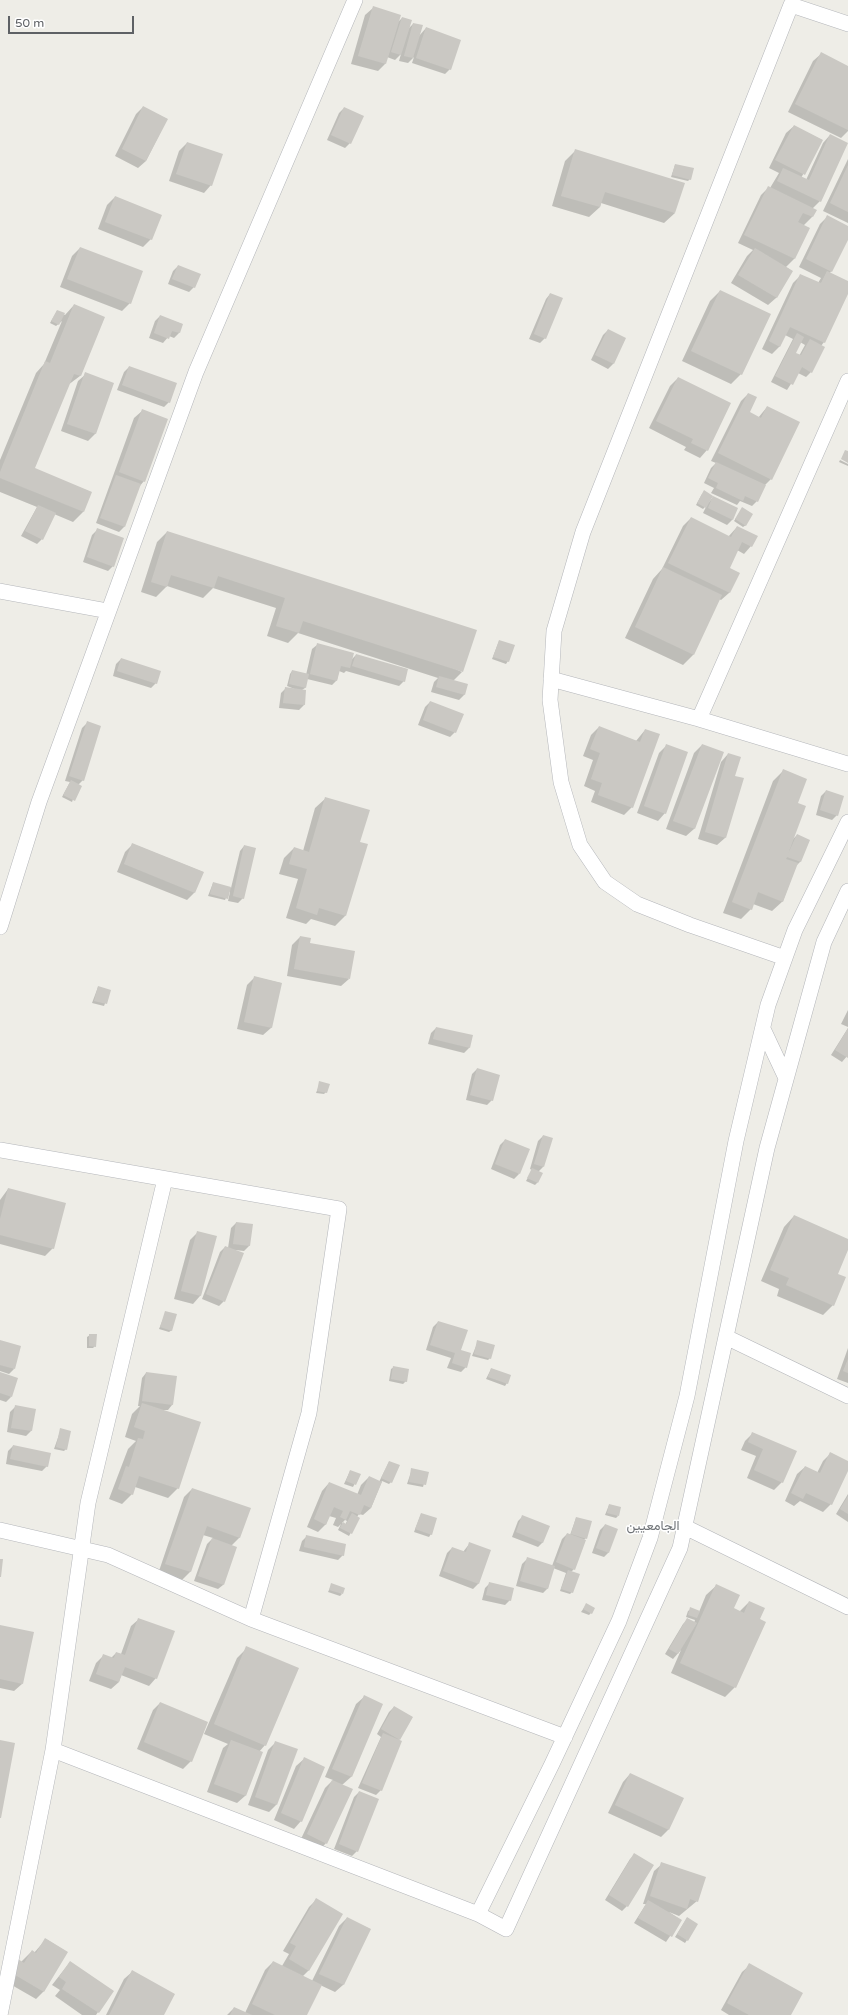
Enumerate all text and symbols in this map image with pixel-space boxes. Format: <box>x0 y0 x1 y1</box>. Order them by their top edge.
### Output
scale bar <box>10 8 136 34</box>
text: 50 m <box>15 16 44 30</box>
district label: الجامعيين <box>626 1519 680 1535</box>

